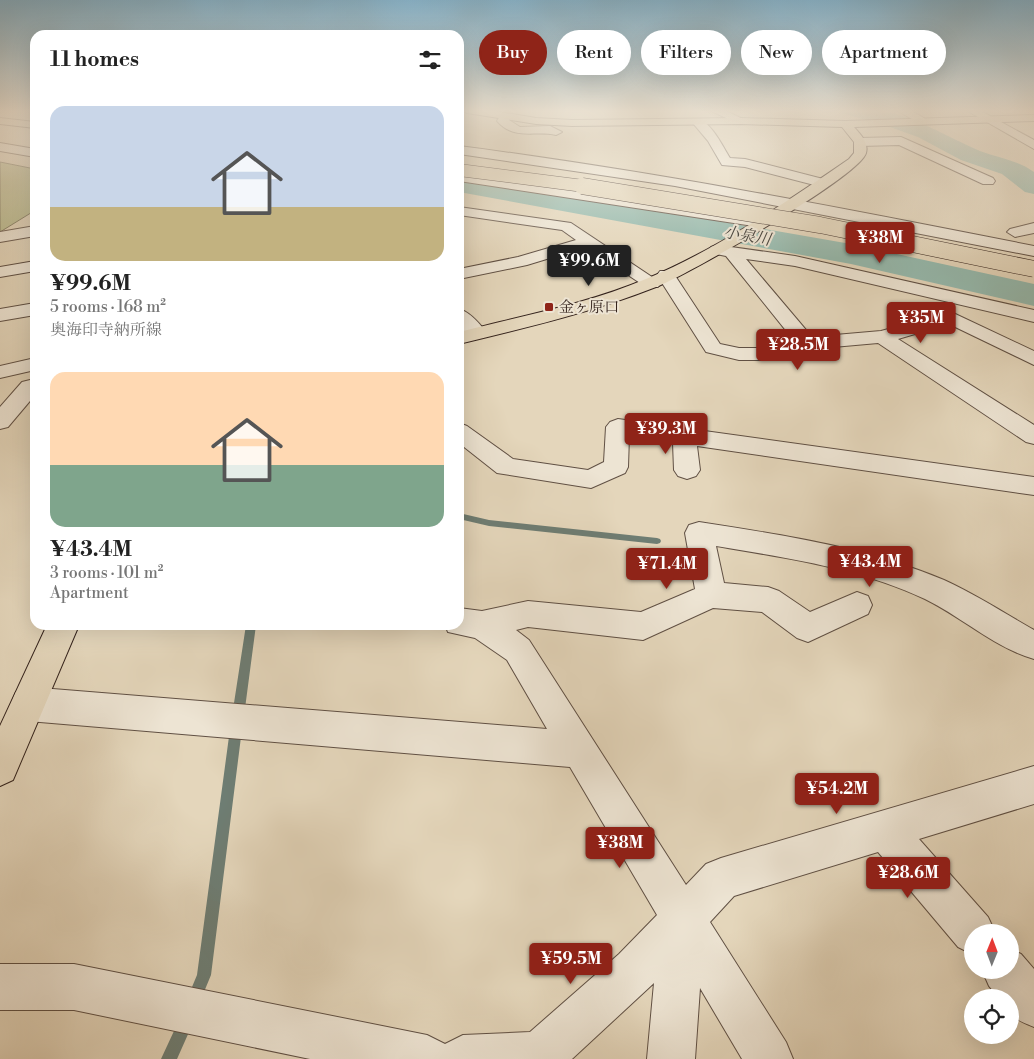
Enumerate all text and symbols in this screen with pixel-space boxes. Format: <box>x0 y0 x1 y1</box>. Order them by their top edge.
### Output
chip: Buy <box>479 30 547 75</box>
chip: Rent <box>557 30 631 75</box>
chip: Filters <box>641 30 731 75</box>
chip: New <box>741 30 812 75</box>
chip: Apartment <box>822 30 946 75</box>
icon: filters <box>416 46 444 74</box>
text: 11 homes <box>50 47 139 73</box>
icon: home <box>202 138 292 228</box>
water label: 小泉川 <box>722 222 774 250</box>
pin: ¥38M <box>850 222 910 264</box>
text: ¥38M <box>857 228 903 248</box>
pin: ¥99.6M <box>548 244 630 287</box>
text: ¥99.6M <box>558 251 620 271</box>
text: ¥99.6M <box>50 271 131 297</box>
text: 5 rooms · 168 m² <box>50 297 166 317</box>
place label: 金ヶ原口 <box>559 298 619 317</box>
marker: 金ヶ原口 <box>543 301 555 313</box>
pin: ¥35M <box>891 302 951 344</box>
text: ¥35M <box>898 308 944 328</box>
text: 奥海印寺納所線 <box>50 320 162 340</box>
pin: ¥28.5M <box>757 328 839 371</box>
text: ¥28.5M <box>767 335 829 355</box>
icon: home <box>202 405 292 495</box>
pin: ¥39.3M <box>625 412 707 455</box>
text: ¥39.3M <box>636 419 696 439</box>
text: ¥43.4M <box>50 537 132 563</box>
pin: ¥43.4M <box>829 546 911 588</box>
pin: ¥71.4M <box>626 548 708 590</box>
text: ¥43.4M <box>839 552 901 572</box>
text: ¥71.4M <box>637 554 697 574</box>
text: 3 rooms · 101 m² <box>50 563 163 583</box>
text: Apartment <box>50 583 129 603</box>
pin: ¥54.2M <box>796 772 878 815</box>
text: ¥54.2M <box>806 779 868 799</box>
pin: ¥38M <box>590 826 650 869</box>
text: ¥38M <box>597 833 643 853</box>
pin: ¥28.6M <box>867 856 949 899</box>
text: ¥28.6M <box>877 863 939 883</box>
north arrow <box>964 924 1019 979</box>
map controls <box>964 924 1019 1044</box>
pin: ¥59.5M <box>530 942 612 985</box>
text: ¥59.5M <box>540 949 602 969</box>
button: locate <box>964 989 1019 1044</box>

